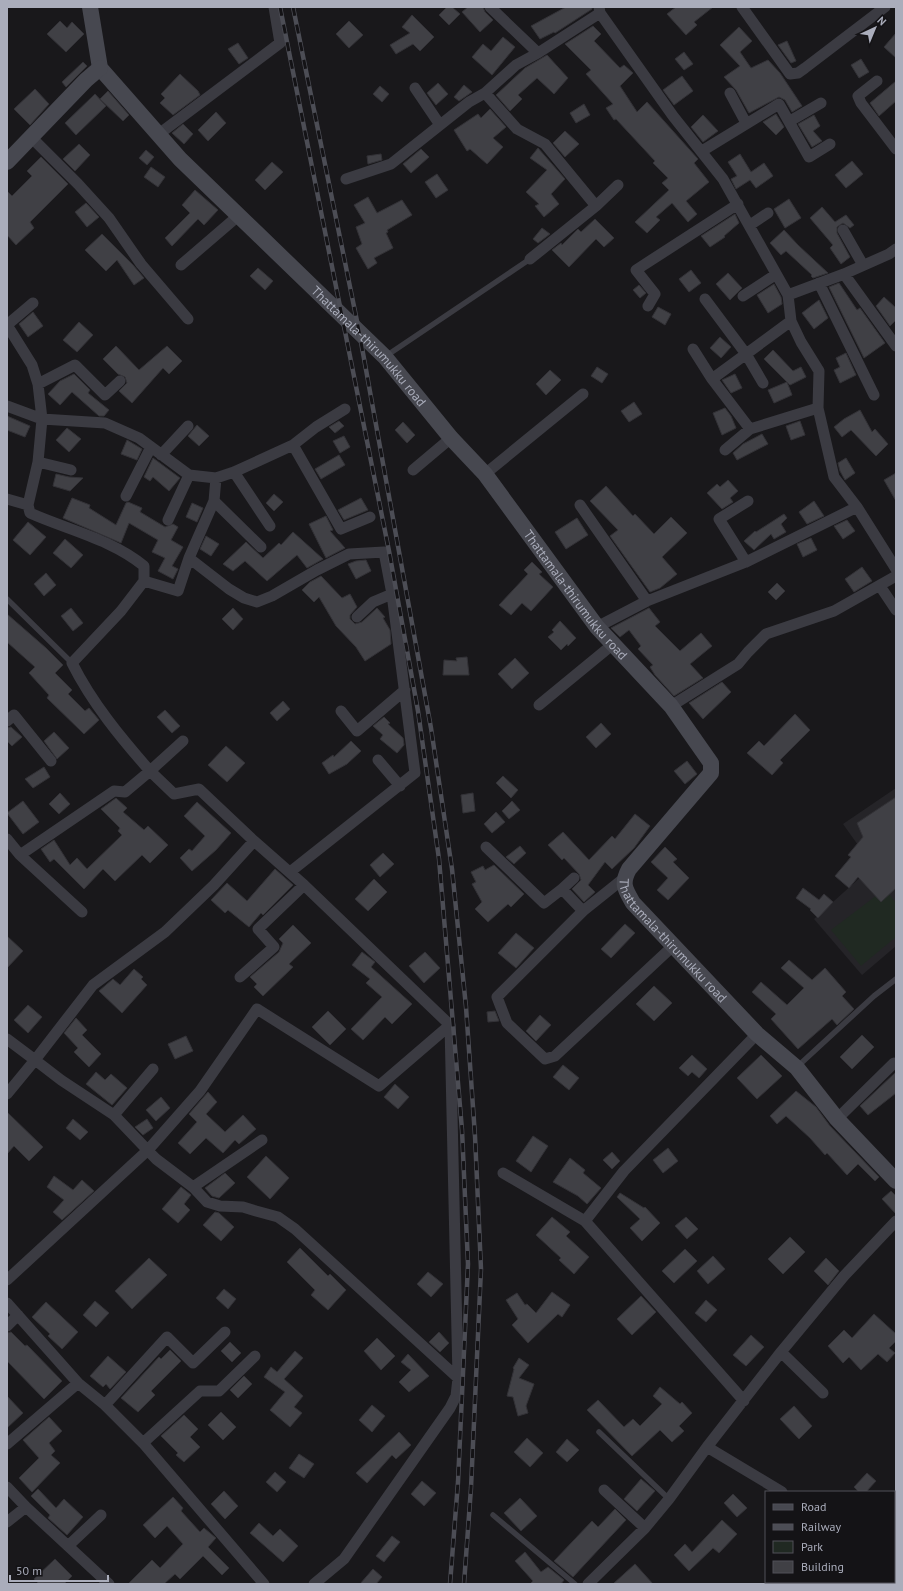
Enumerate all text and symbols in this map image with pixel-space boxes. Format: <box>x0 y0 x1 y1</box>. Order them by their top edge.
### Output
north arrow <box>855 8 895 48</box>
text: N <box>874 13 889 28</box>
street label: Thattamala-thirumukku road <box>308 283 430 410</box>
street label: Thattamala-thirumukku road <box>520 527 631 663</box>
street label: Thattamala-thirumukku road <box>616 878 731 1006</box>
legend <box>765 1491 895 1583</box>
text: Road <box>801 1499 826 1514</box>
text: Railway <box>801 1519 841 1534</box>
text: Park <box>801 1539 823 1554</box>
scale bar <box>10 1557 108 1583</box>
text: Building <box>801 1559 844 1574</box>
text: 50 m <box>16 1563 42 1578</box>

